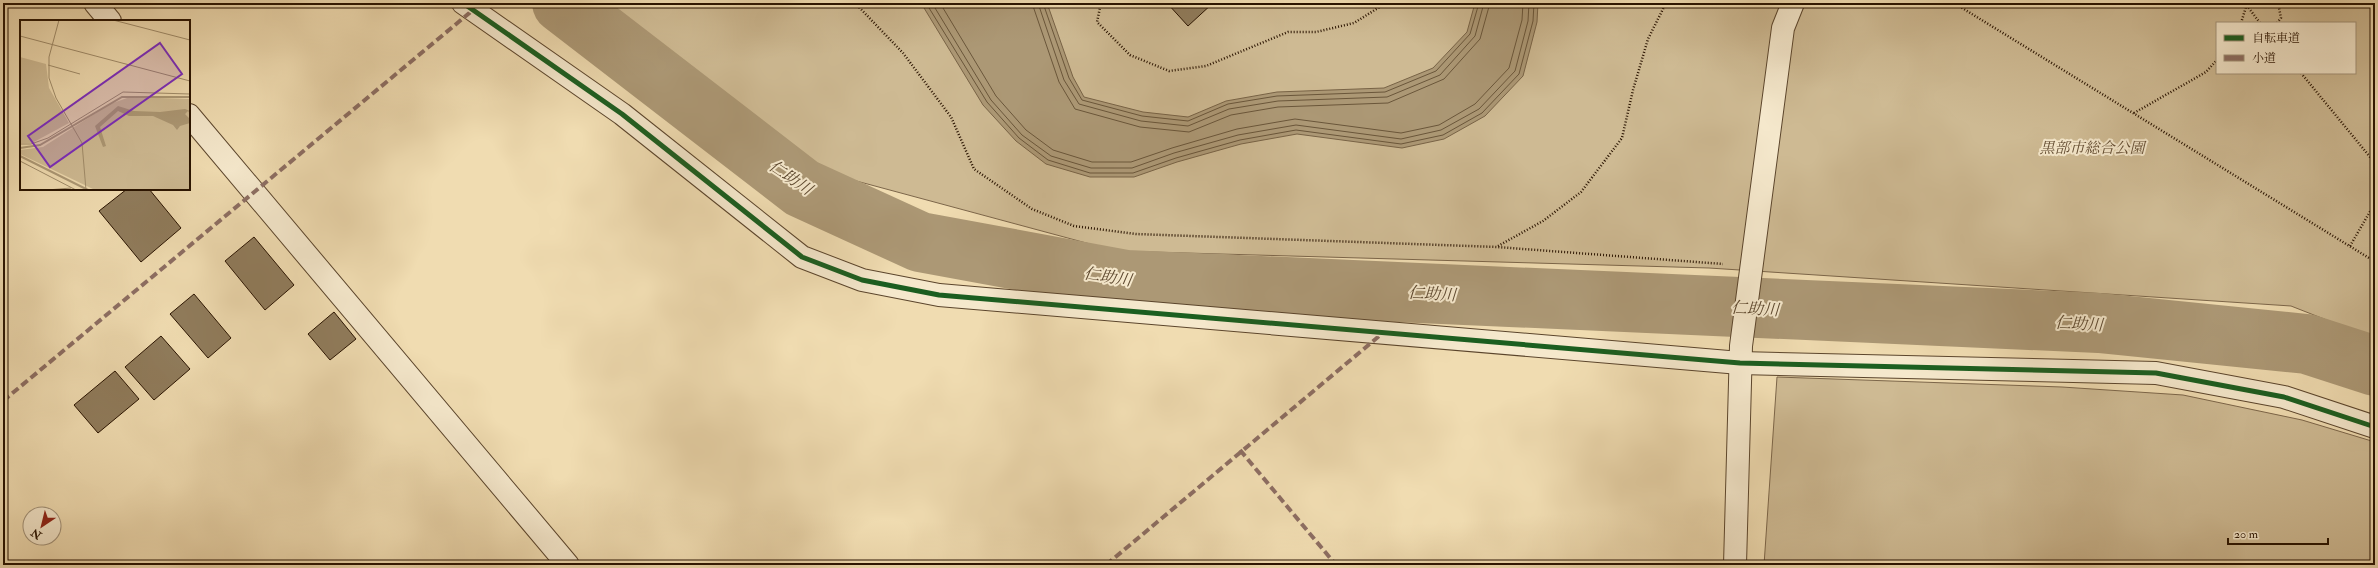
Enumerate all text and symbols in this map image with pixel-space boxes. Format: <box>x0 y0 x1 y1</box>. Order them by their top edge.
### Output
inset map <box>20 20 190 190</box>
legend <box>2216 22 2356 74</box>
text: 自転車道 <box>2252 31 2300 46</box>
text: 小道 <box>2252 51 2276 66</box>
park label: 黒部市総合公園 <box>2039 139 2147 158</box>
water label: 仁助川 <box>765 156 818 201</box>
water label: 仁助川 <box>1083 263 1135 291</box>
water label: 仁助川 <box>1407 283 1458 305</box>
water label: 仁助川 <box>1730 298 1781 320</box>
water label: 仁助川 <box>2054 313 2105 335</box>
north arrow <box>22 506 62 546</box>
scale bar <box>2228 520 2328 546</box>
text: N <box>28 525 45 543</box>
text: 20 m <box>2234 527 2259 542</box>

